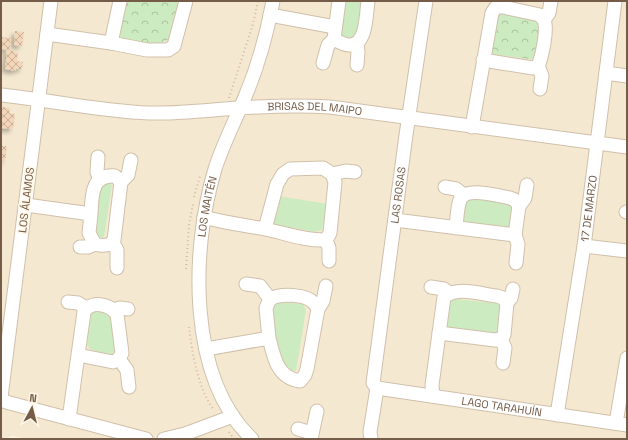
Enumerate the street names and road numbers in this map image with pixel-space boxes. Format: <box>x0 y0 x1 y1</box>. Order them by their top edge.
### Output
street label: BRISAS DEL MAIPO <box>267 99 363 118</box>
street label: LOS ÁLAMOS <box>15 166 37 234</box>
street label: LAS ROSAS <box>387 166 409 224</box>
street label: 17 DE MARZO <box>578 174 600 243</box>
street label: LOS MAITÉN <box>194 175 220 238</box>
street label: LAGO TARAHUÍN <box>461 394 543 419</box>

